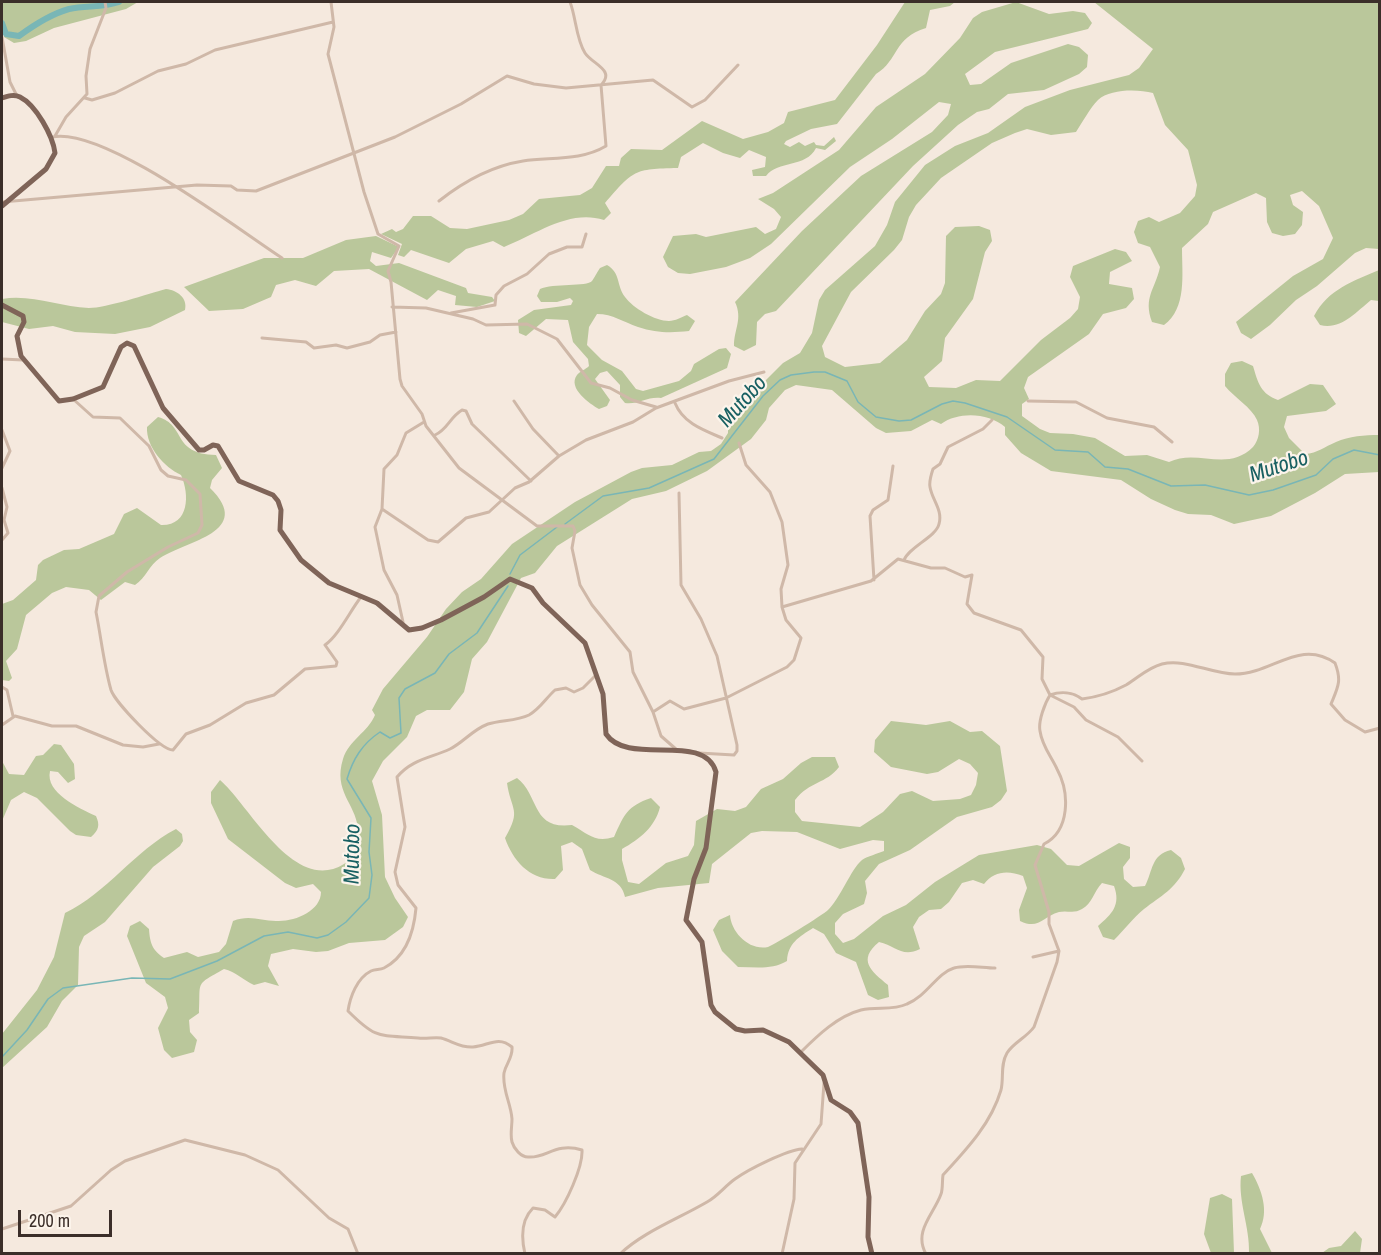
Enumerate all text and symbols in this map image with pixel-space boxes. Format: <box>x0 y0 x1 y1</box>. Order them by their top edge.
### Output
water label: Mutobo <box>713 371 773 433</box>
water label: Mutobo <box>1246 445 1312 489</box>
water label: Mutobo <box>339 824 367 884</box>
scale bar <box>21 1198 116 1236</box>
text: 200 m <box>29 1208 70 1233</box>

